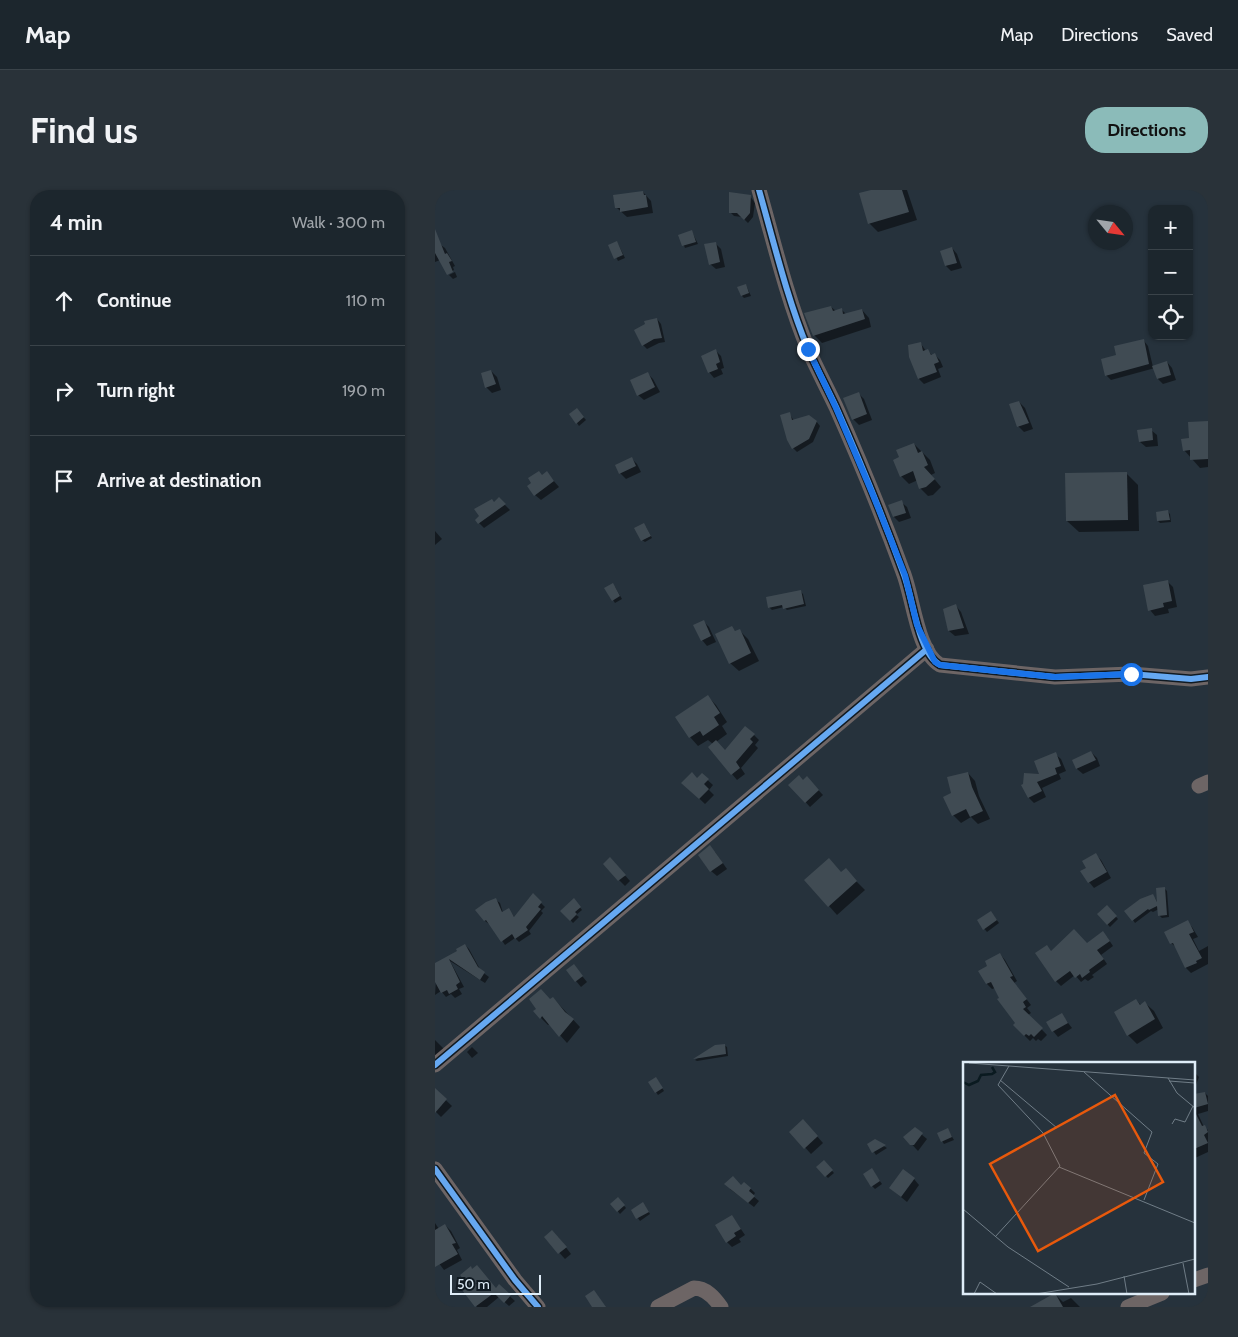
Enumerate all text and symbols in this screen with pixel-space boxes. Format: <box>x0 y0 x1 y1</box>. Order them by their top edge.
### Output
text: Map <box>25 20 71 49</box>
text: Map <box>1000 24 1033 46</box>
text: Directions <box>1061 24 1138 46</box>
text: Saved <box>1166 24 1213 46</box>
button: Directions <box>1085 107 1208 153</box>
text: Find us <box>30 109 138 152</box>
north arrow <box>1088 205 1133 250</box>
map controls <box>1148 205 1193 340</box>
button: + <box>1148 205 1193 250</box>
text: 4 min <box>50 210 103 235</box>
text: Walk · 300 m <box>292 213 385 232</box>
button: − <box>1148 250 1193 295</box>
icon: ahead <box>50 287 78 315</box>
text: Continue <box>97 289 171 312</box>
text: 110 m <box>346 291 385 310</box>
button: locate <box>1148 295 1193 340</box>
route end <box>797 338 820 361</box>
icon: right <box>50 377 78 405</box>
text: Turn right <box>97 379 175 402</box>
text: 190 m <box>342 381 385 400</box>
icon: arrive <box>50 467 78 495</box>
text: Arrive at destination <box>97 469 261 492</box>
route start <box>1120 663 1143 686</box>
inset map <box>963 1062 1195 1294</box>
scale bar <box>450 1272 541 1295</box>
text: 50 m <box>457 1275 490 1293</box>

